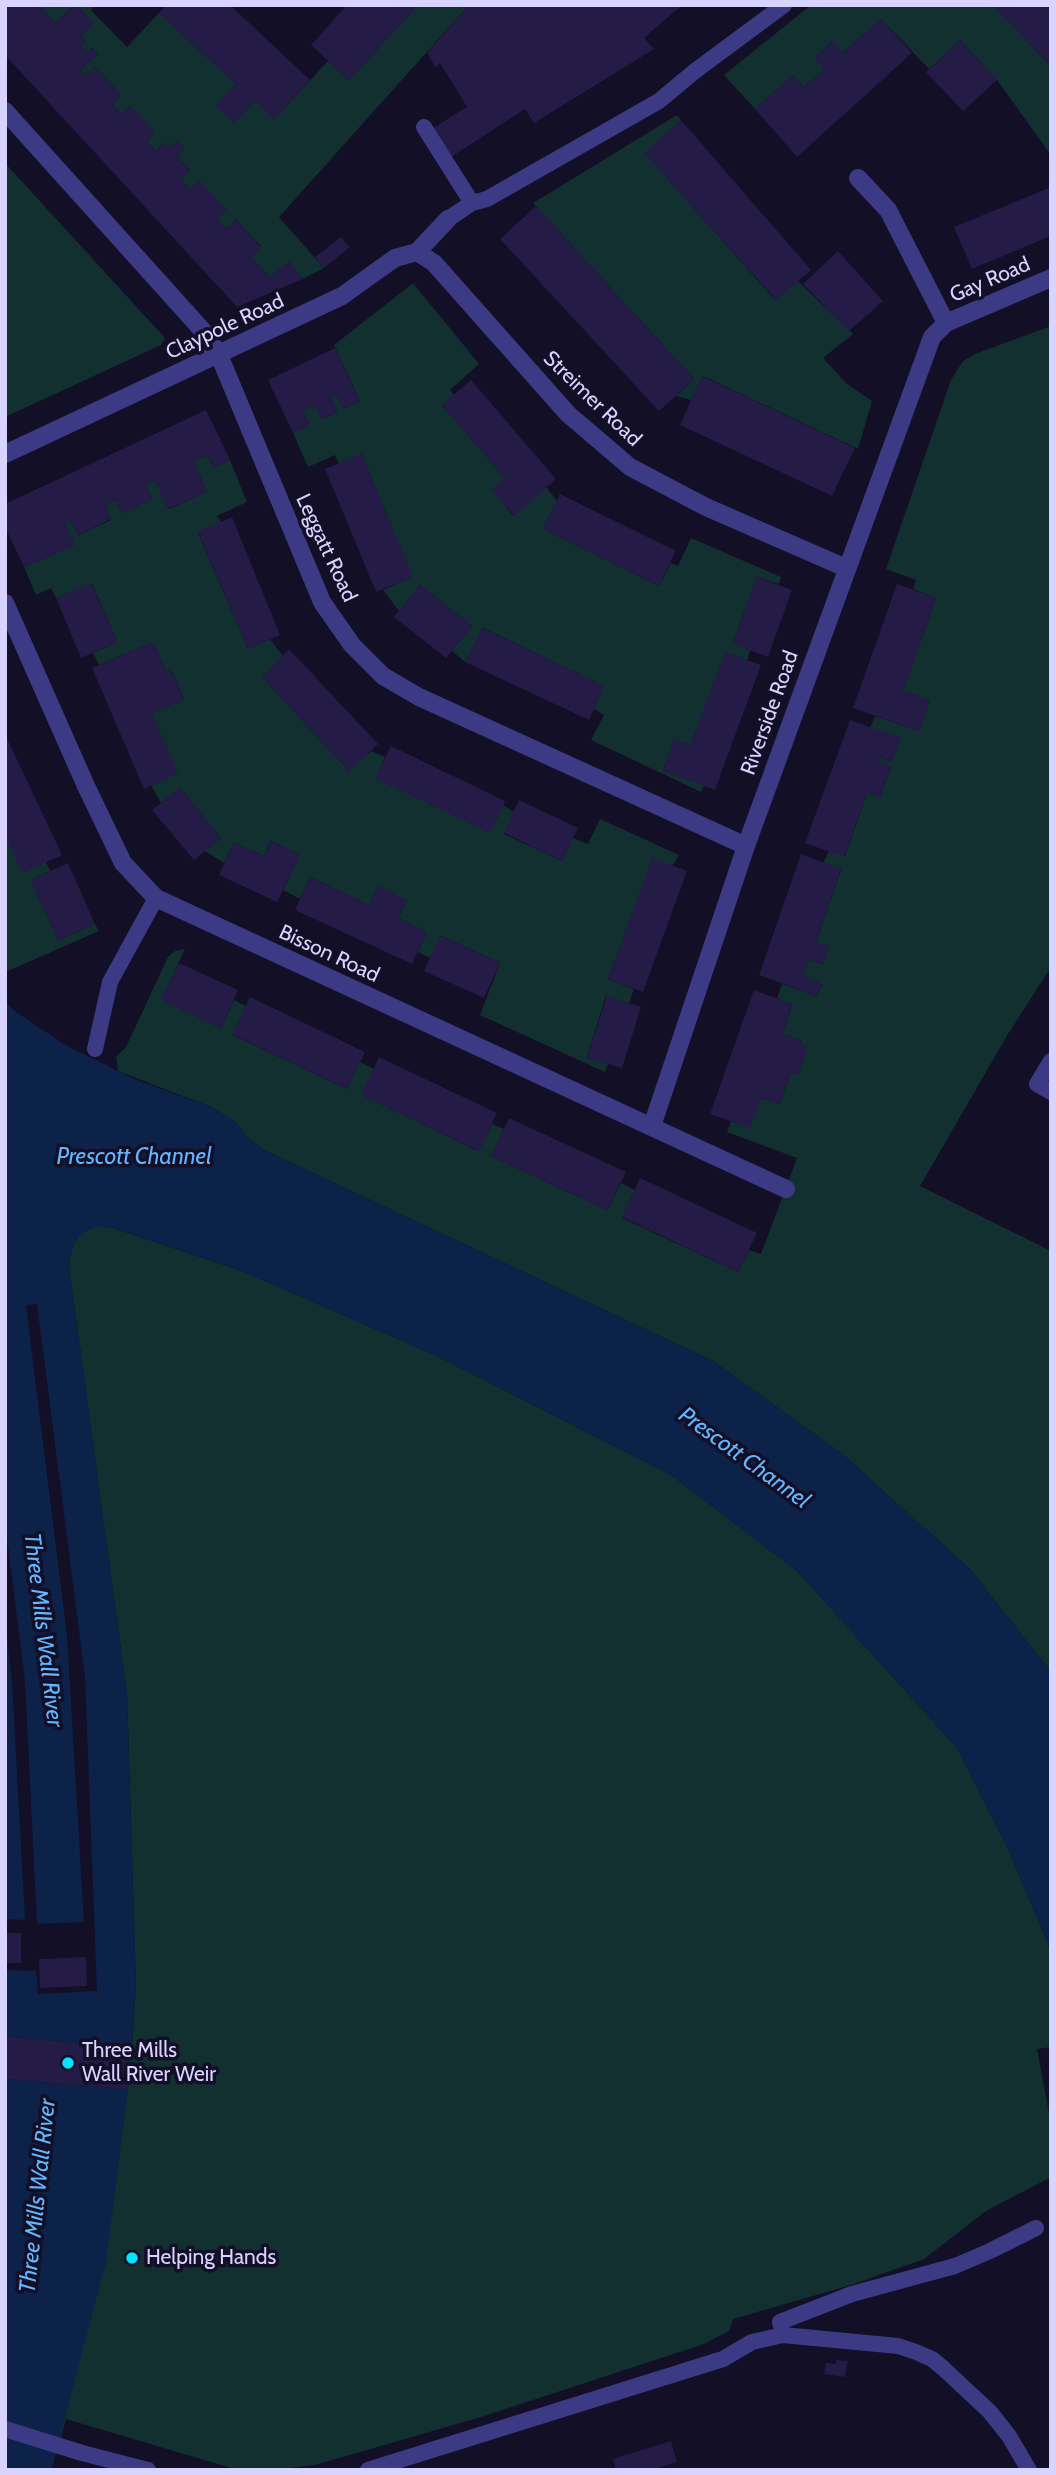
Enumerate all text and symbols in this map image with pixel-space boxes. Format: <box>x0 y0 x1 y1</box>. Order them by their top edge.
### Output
street label: Gay Road <box>946 252 1034 308</box>
street label: Claypole Road <box>162 289 288 365</box>
street label: Streimer Road <box>538 346 646 452</box>
street label: Leggatt Road <box>290 490 362 606</box>
street label: Riverside Road <box>736 647 804 779</box>
street label: Bisson Road <box>275 920 383 988</box>
water label: Prescott Channel <box>56 1143 212 1171</box>
water label: Prescott Channel <box>673 1401 815 1515</box>
water label: Three Mills Wall River <box>17 1531 69 1729</box>
place label: Three Mills Wall River Weir <box>82 2038 216 2088</box>
marker: Three Mills Wall River Weir <box>60 2055 76 2071</box>
water label: Three Mills Wall River <box>14 2097 62 2295</box>
place label: Helping Hands <box>146 2245 276 2271</box>
marker: Helping Hands <box>124 2250 140 2266</box>

